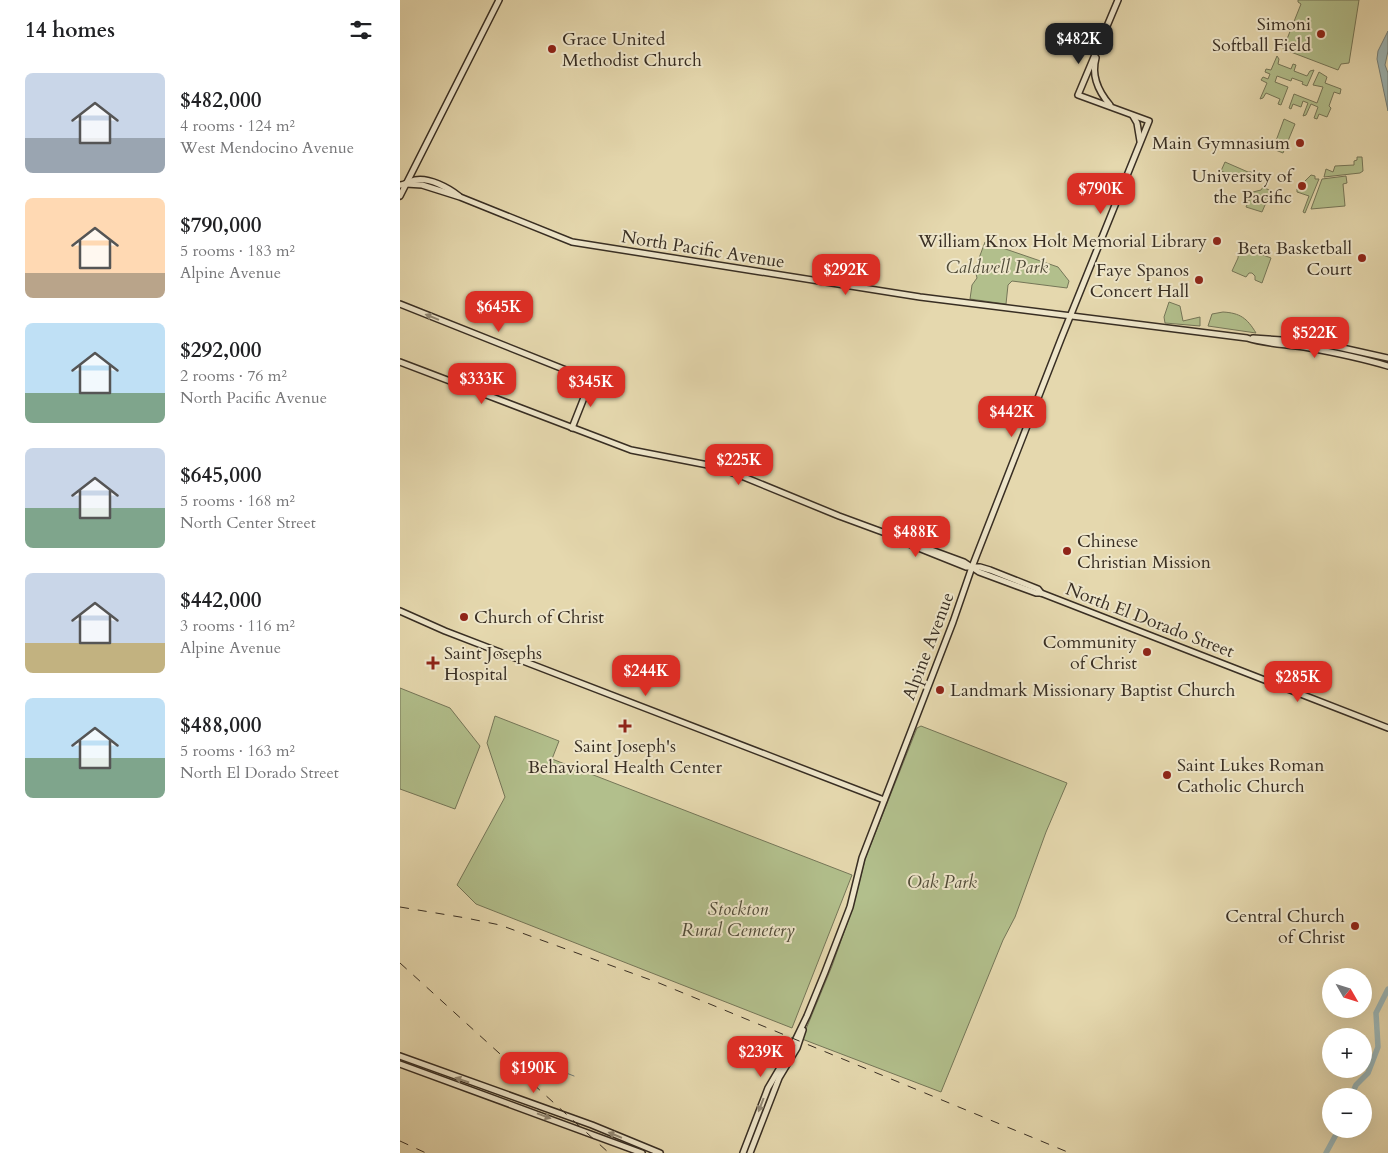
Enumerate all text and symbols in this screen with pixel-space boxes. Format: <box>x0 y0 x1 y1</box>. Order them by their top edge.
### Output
place label: Simoni Softball Field <box>1212 12 1311 58</box>
text: 14 homes <box>25 16 115 45</box>
icon: filters <box>347 16 375 44</box>
pin: $482K <box>1044 22 1114 65</box>
place label: Grace United Methodist Church <box>562 27 702 73</box>
text: $482K <box>1056 28 1102 50</box>
marker: Simoni Softball Field <box>1315 28 1327 40</box>
marker: Grace United Methodist Church <box>546 43 558 55</box>
text: $482,000 <box>180 86 261 115</box>
icon: home <box>65 93 125 153</box>
text: 4 rooms · 124 m² <box>180 115 295 137</box>
place label: Main Gymnasium <box>1152 131 1291 156</box>
text: West Mendocino Avenue <box>180 137 354 159</box>
marker: Main Gymnasium <box>1294 137 1306 149</box>
place label: University of the Pacific <box>1192 164 1296 210</box>
pin: $790K <box>1066 172 1136 215</box>
text: $790K <box>1078 178 1124 200</box>
marker: University of the Pacific <box>1296 180 1308 192</box>
text: $790,000 <box>180 211 261 240</box>
icon: home <box>65 218 125 278</box>
street label: North Pacific Avenue <box>619 224 787 275</box>
place label: William Knox Holt Memorial Library <box>917 229 1207 254</box>
marker: William Knox Holt Memorial Library <box>1211 235 1223 247</box>
place label: Beta Basketball Court <box>1237 236 1352 282</box>
text: 5 rooms · 183 m² <box>180 240 295 262</box>
marker: Beta Basketball Court <box>1356 252 1368 264</box>
pin: $292K <box>811 254 881 296</box>
park label: Caldwell Park <box>946 255 1048 280</box>
place label: Faye Spanos Concert Hall <box>1090 258 1189 304</box>
text: $292K <box>823 259 869 281</box>
text: Alpine Avenue <box>180 262 281 284</box>
marker: Faye Spanos Concert Hall <box>1193 274 1205 286</box>
pin: $645K <box>464 290 534 333</box>
text: $645K <box>476 296 522 318</box>
one-way arrow <box>424 313 439 320</box>
pin: $522K <box>1280 316 1350 359</box>
text: $522K <box>1292 322 1338 344</box>
text: $292,000 <box>180 336 261 365</box>
icon: home <box>65 343 125 403</box>
pin: $333K <box>447 362 517 405</box>
text: 2 rooms · 76 m² <box>180 365 287 387</box>
pin: $345K <box>556 366 626 408</box>
text: $333K <box>459 368 505 390</box>
text: $345K <box>568 371 614 393</box>
text: North Pacific Avenue <box>180 387 327 409</box>
pin: $442K <box>977 396 1047 438</box>
text: $442K <box>989 401 1035 423</box>
pin: $225K <box>704 444 774 486</box>
text: $225K <box>716 449 762 471</box>
text: $645,000 <box>180 461 261 490</box>
icon: home <box>65 468 125 528</box>
text: 5 rooms · 168 m² <box>180 490 295 512</box>
text: North Center Street <box>180 512 316 534</box>
pin: $488K <box>881 516 951 558</box>
text: $488K <box>893 521 939 543</box>
place label: Chinese Christian Mission <box>1077 529 1212 575</box>
marker: Chinese Christian Mission <box>1061 545 1073 557</box>
street label: North El Dorado Street <box>1062 577 1238 664</box>
text: $442,000 <box>180 586 261 615</box>
street label: Alpine Avenue <box>896 589 960 704</box>
icon: home <box>65 593 125 653</box>
place label: Church of Christ <box>474 605 604 630</box>
marker: Church of Christ <box>458 611 470 623</box>
text: 3 rooms · 116 m² <box>180 615 295 637</box>
place label: Community of Christ <box>1043 630 1137 676</box>
text: Alpine Avenue <box>180 637 281 659</box>
place label: Saint Josephs Hospital <box>444 641 542 687</box>
marker: Community of Christ <box>1141 646 1153 658</box>
pin: $244K <box>611 654 681 697</box>
marker: Saint Josephs Hospital <box>426 656 440 670</box>
text: $244K <box>623 660 669 682</box>
pin: $285K <box>1263 660 1333 703</box>
text: $285K <box>1275 666 1321 688</box>
place label: Landmark Missionary Baptist Church <box>950 678 1235 703</box>
marker: Landmark Missionary Baptist Church <box>934 684 946 696</box>
text: $488,000 <box>180 711 261 740</box>
icon: home <box>65 718 125 778</box>
marker: Saint Joseph's Behavioral Health Center <box>618 719 632 733</box>
place label: Saint Joseph's Behavioral Health Center <box>528 734 723 780</box>
text: 5 rooms · 163 m² <box>180 740 295 762</box>
place label: Saint Lukes Roman Catholic Church <box>1177 753 1325 799</box>
text: North El Dorado Street <box>180 762 339 784</box>
marker: Saint Lukes Roman Catholic Church <box>1161 769 1173 781</box>
park label: Oak Park <box>907 870 977 895</box>
park label: Stockton Rural Cemetery <box>681 897 795 943</box>
place label: Central Church of Christ <box>1225 904 1345 950</box>
marker: Central Church of Christ <box>1349 920 1361 932</box>
north arrow <box>1322 968 1372 1018</box>
map controls <box>1322 968 1372 1138</box>
button: + <box>1322 1028 1372 1078</box>
pin: $239K <box>726 1036 796 1078</box>
text: $239K <box>738 1041 784 1063</box>
pin: $190K <box>499 1052 569 1094</box>
text: $190K <box>511 1057 557 1079</box>
one-way arrow <box>454 1076 469 1084</box>
button: − <box>1322 1088 1372 1138</box>
one-way arrow <box>757 1098 765 1113</box>
one-way arrow <box>537 1113 552 1120</box>
one-way arrow <box>608 1130 622 1138</box>

